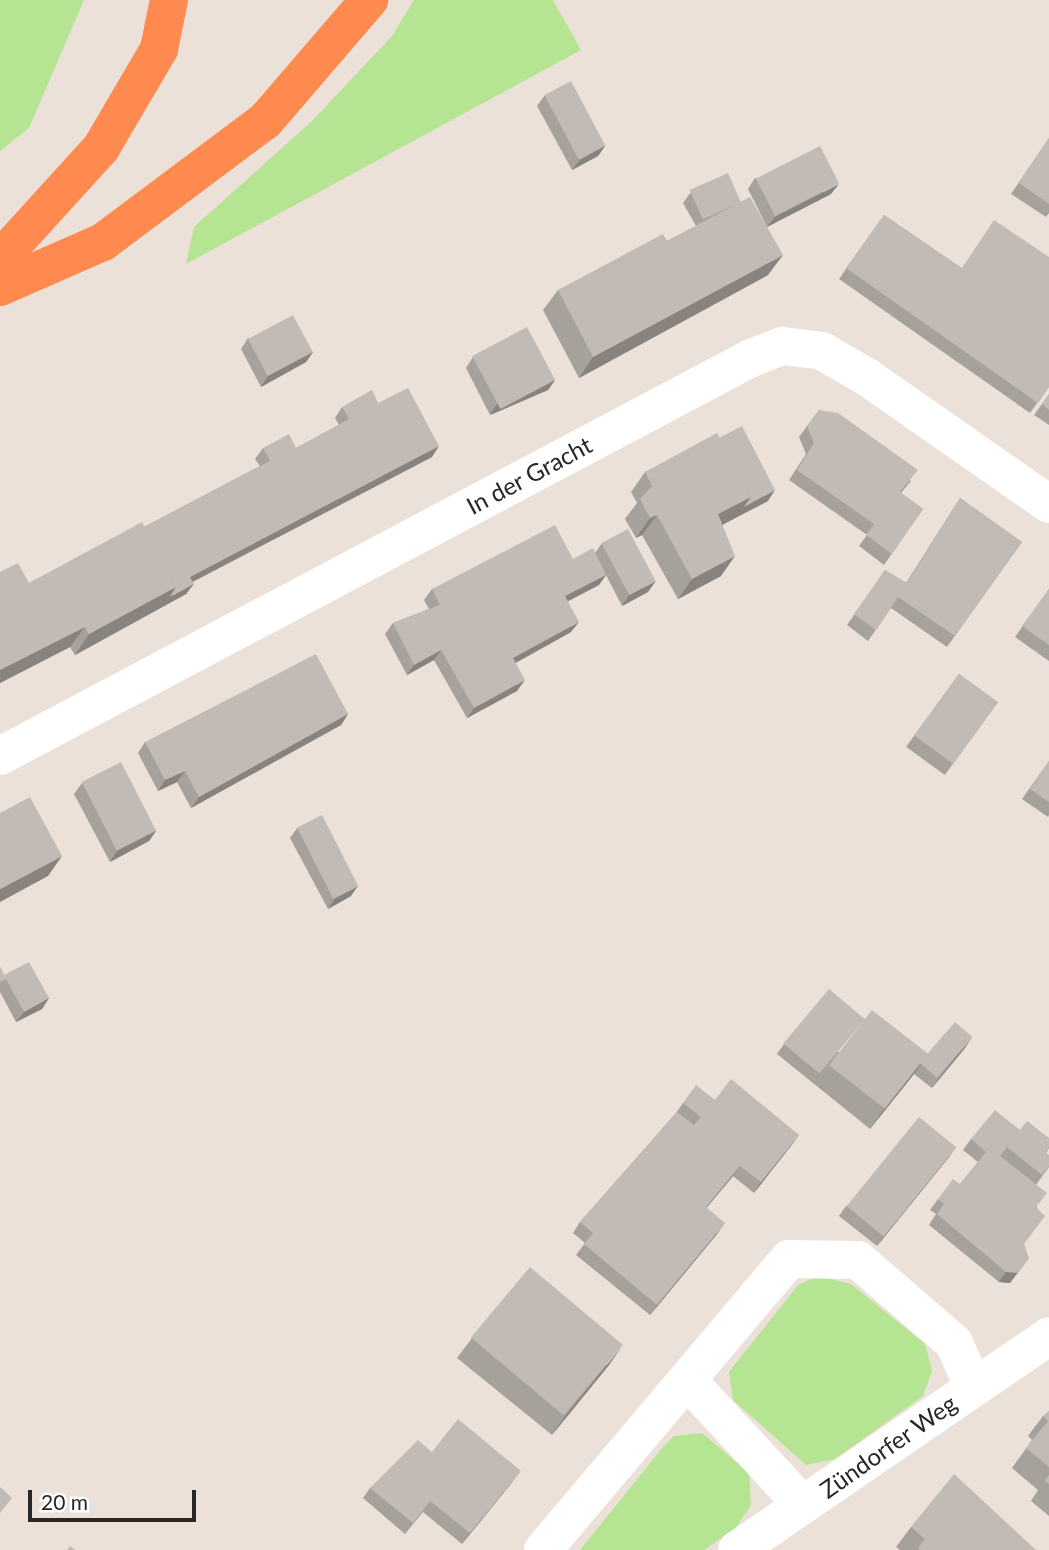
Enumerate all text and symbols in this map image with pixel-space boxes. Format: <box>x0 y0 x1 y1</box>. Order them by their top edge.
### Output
street label: In der Gracht <box>461 430 597 520</box>
street label: Zündorfer Weg <box>814 1388 962 1504</box>
scale bar <box>32 1476 200 1520</box>
text: 20 m <box>41 1489 88 1514</box>

